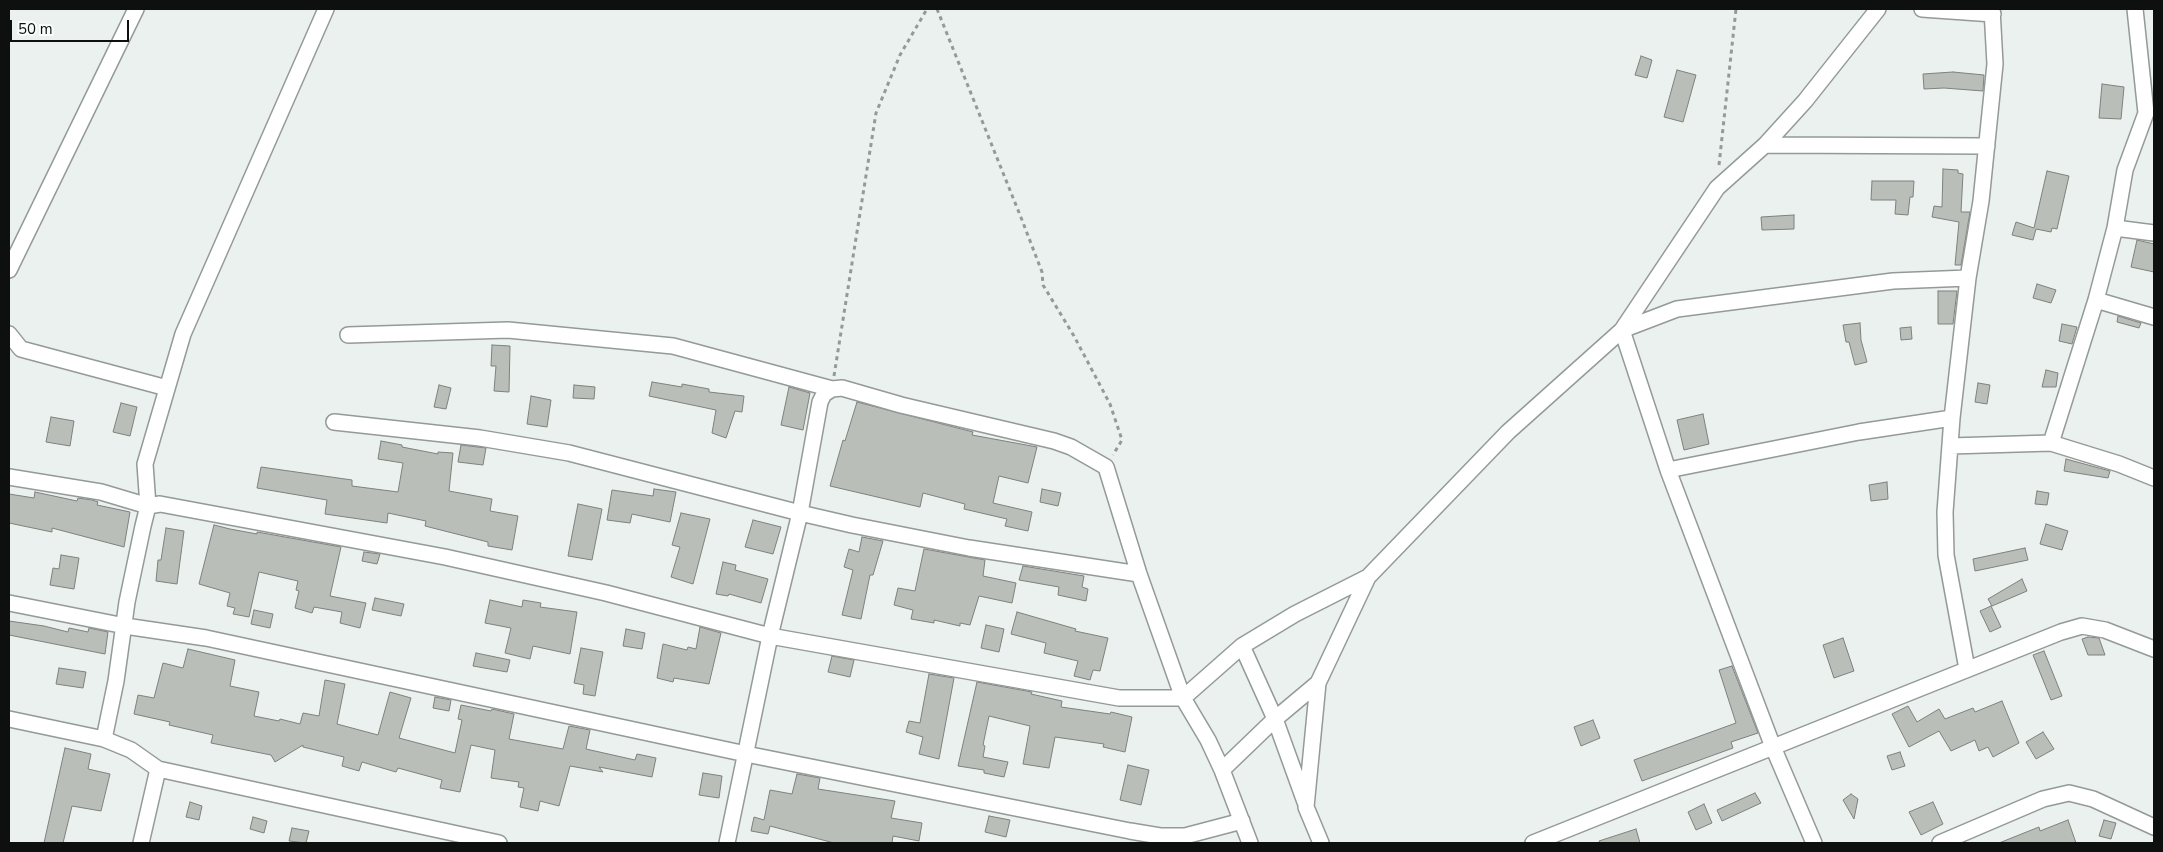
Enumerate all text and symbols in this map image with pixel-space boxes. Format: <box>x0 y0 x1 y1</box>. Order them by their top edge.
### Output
scale bar <box>12 10 131 42</box>
text: 50 m <box>18 19 53 39</box>

